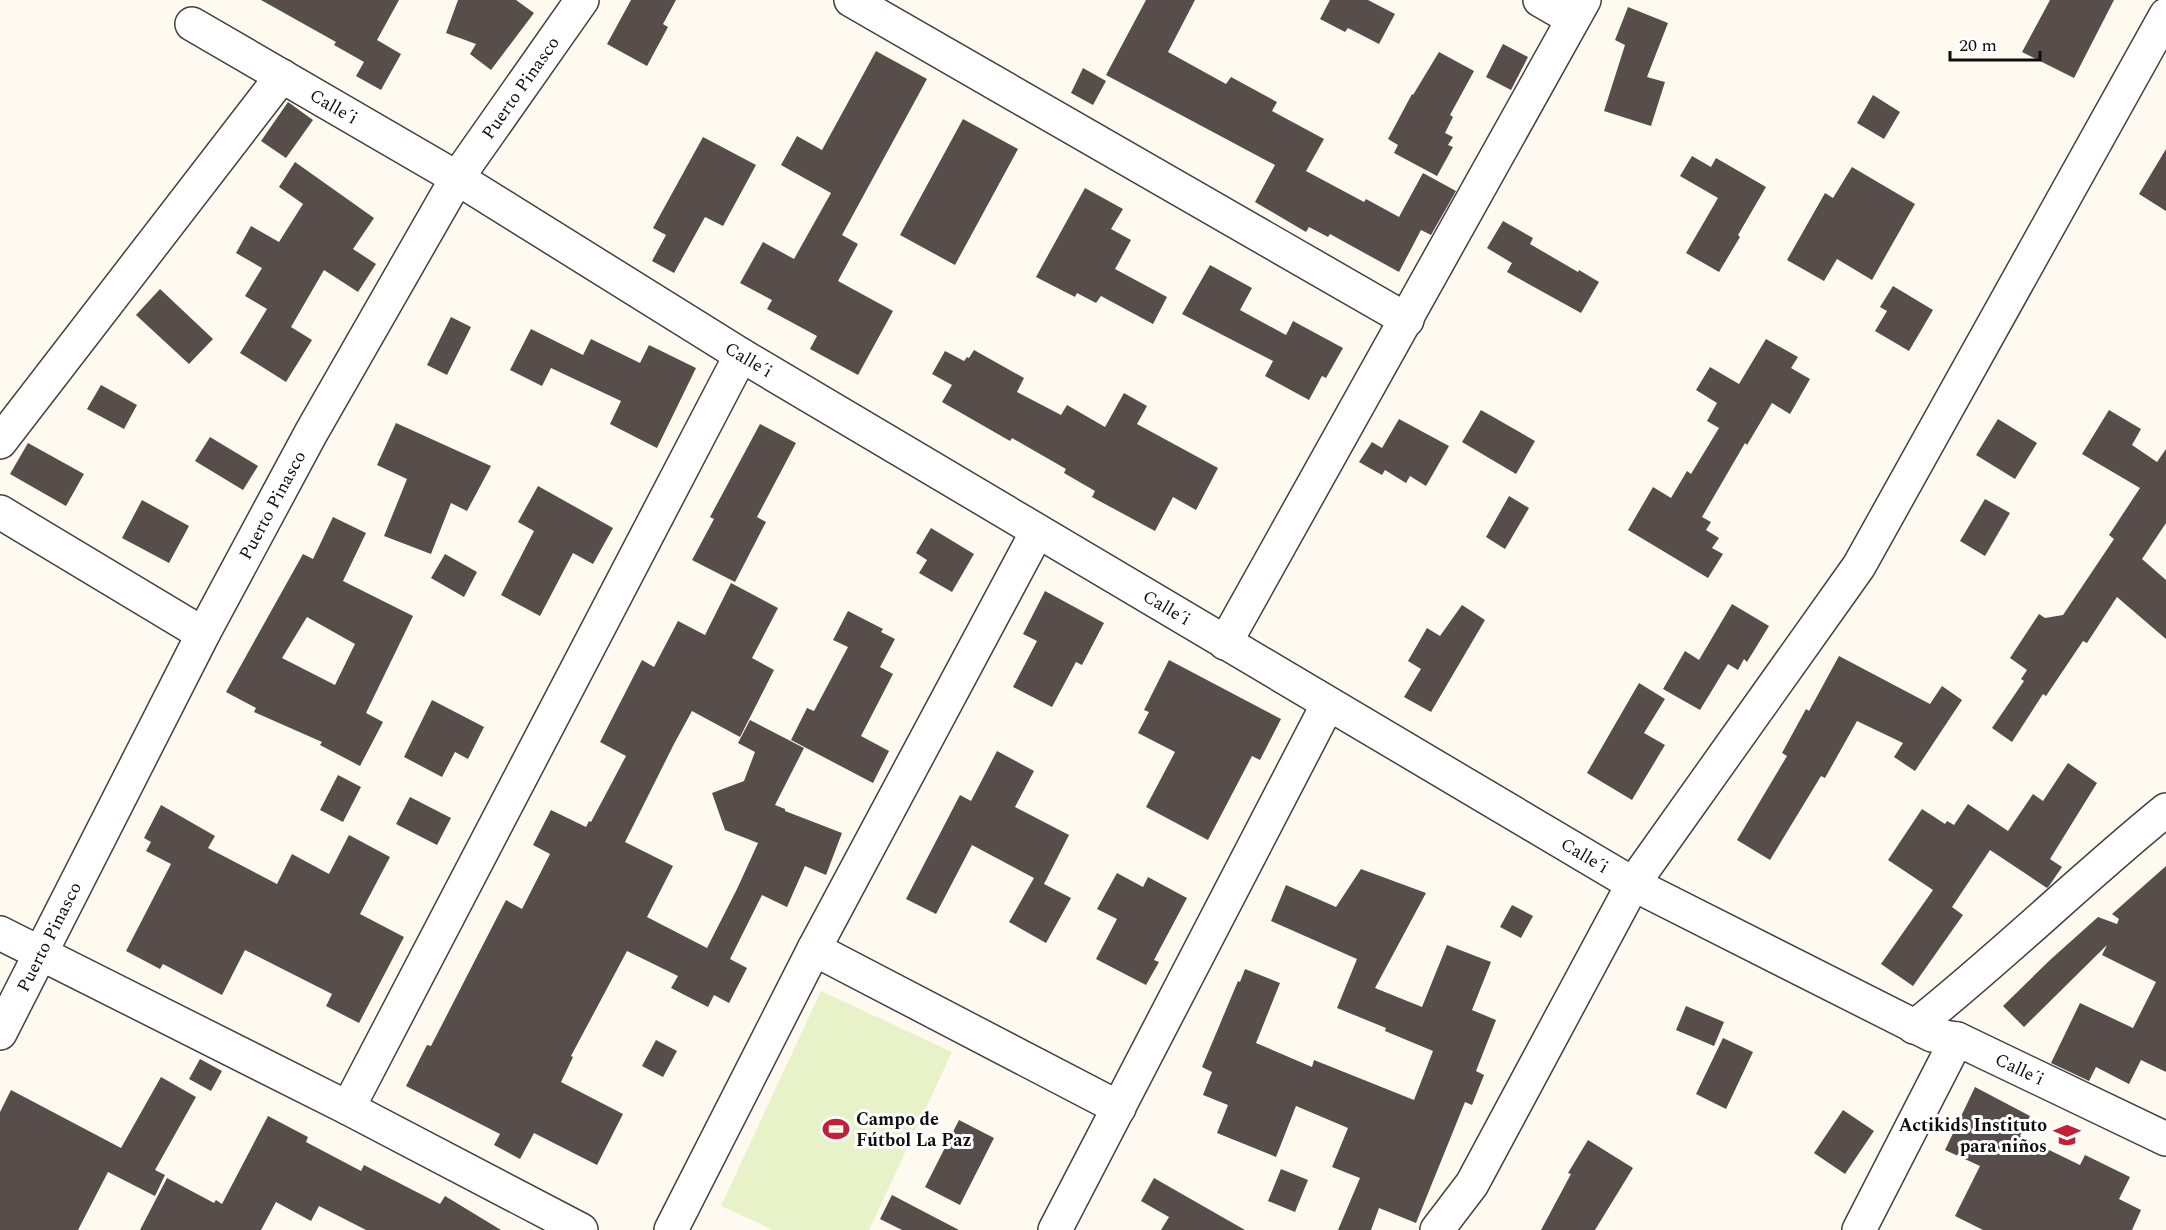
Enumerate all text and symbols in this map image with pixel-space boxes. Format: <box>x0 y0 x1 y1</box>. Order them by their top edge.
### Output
scale bar <box>1950 24 2040 62</box>
street label: Puerto Pinasco <box>475 31 566 145</box>
text: 20 m <box>1959 32 1997 59</box>
street label: Calle´i <box>304 82 363 131</box>
street label: Calle´i <box>719 335 777 385</box>
street label: Puerto Pinasco <box>232 446 313 565</box>
street label: Calle´i <box>1137 583 1195 633</box>
street label: Calle´i <box>1555 831 1613 881</box>
street label: Puerto Pinasco <box>10 877 89 997</box>
street label: Calle´i <box>1990 1046 2049 1093</box>
place label: Campo de Fútbol La Paz <box>856 1106 971 1154</box>
place label: Actikids Instituto para niños <box>1899 1112 2047 1160</box>
sports icon: Campo de Fútbol La Paz <box>821 1114 851 1144</box>
school or university icon: Actikids Instituto para niños <box>2052 1120 2082 1150</box>

